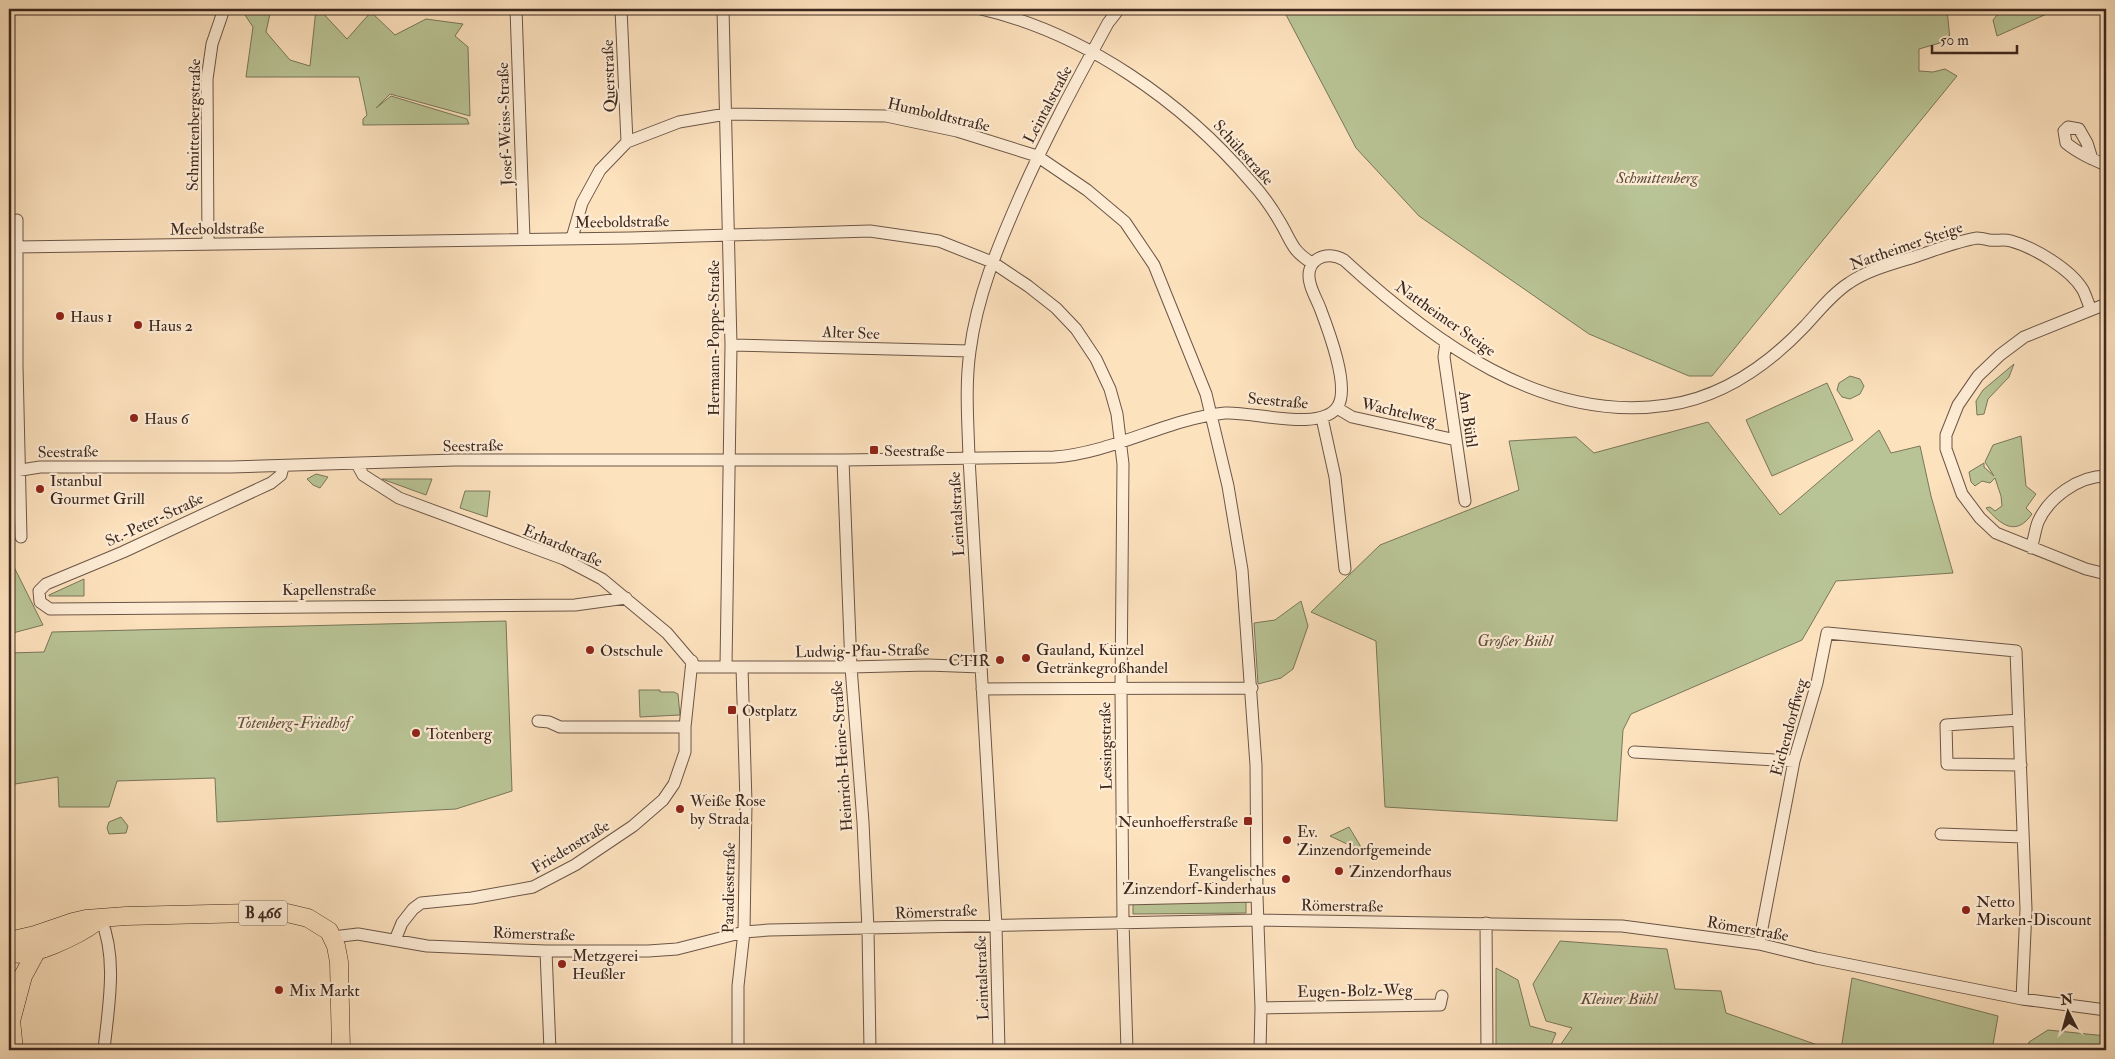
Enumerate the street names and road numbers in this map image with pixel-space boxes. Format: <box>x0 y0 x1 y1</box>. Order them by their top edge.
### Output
street label: Querstraße <box>598 39 620 113</box>
street label: Schmittenbergstraße <box>183 58 205 191</box>
street label: Josef-Weiss-Straße <box>493 62 518 187</box>
street label: Leintalstraße <box>1019 62 1077 147</box>
street label: Humboldtstraße <box>886 93 992 137</box>
street label: Schülestraße <box>1209 116 1278 190</box>
street label: Meeboldstraße <box>575 211 670 233</box>
street label: Nattheimer Steige <box>1847 217 1966 275</box>
street label: Meeboldstraße <box>170 218 265 240</box>
street label: Hermann-Poppe-Straße <box>704 260 725 416</box>
street label: Nattheimer Steige <box>1391 277 1500 361</box>
street label: Alter See <box>821 322 880 344</box>
street label: Seestraße <box>1247 388 1309 414</box>
street label: Am Bühl <box>1454 388 1482 449</box>
street label: Wachtelweg <box>1358 393 1439 431</box>
street label: Seestraße <box>442 435 504 457</box>
street label: Seestraße <box>37 441 99 463</box>
street label: Leintalstraße <box>945 471 969 557</box>
street label: St.-Peter-Straße <box>102 488 207 551</box>
street label: Erhardstraße <box>520 520 606 572</box>
street label: Kapellenstraße <box>282 580 376 601</box>
street label: Ludwig-Pfau-Straße <box>795 640 930 662</box>
street label: Eichendorffweg <box>1766 675 1812 778</box>
street label: Heinrich-Heine-Straße <box>827 679 857 832</box>
street label: Lessingstraße <box>1095 701 1117 790</box>
street label: Friedenstraße <box>528 816 614 878</box>
street label: Paradiesstraße <box>718 842 740 934</box>
street label: Römerstraße <box>1301 895 1384 917</box>
road number: B 466 <box>239 900 287 926</box>
street label: Römerstraße <box>894 901 978 923</box>
street label: Römerstraße <box>1705 912 1791 946</box>
street label: Römerstraße <box>492 923 576 945</box>
street label: Leintalstraße <box>971 935 993 1021</box>
street label: Eugen-Bolz-Weg <box>1297 980 1414 1002</box>

